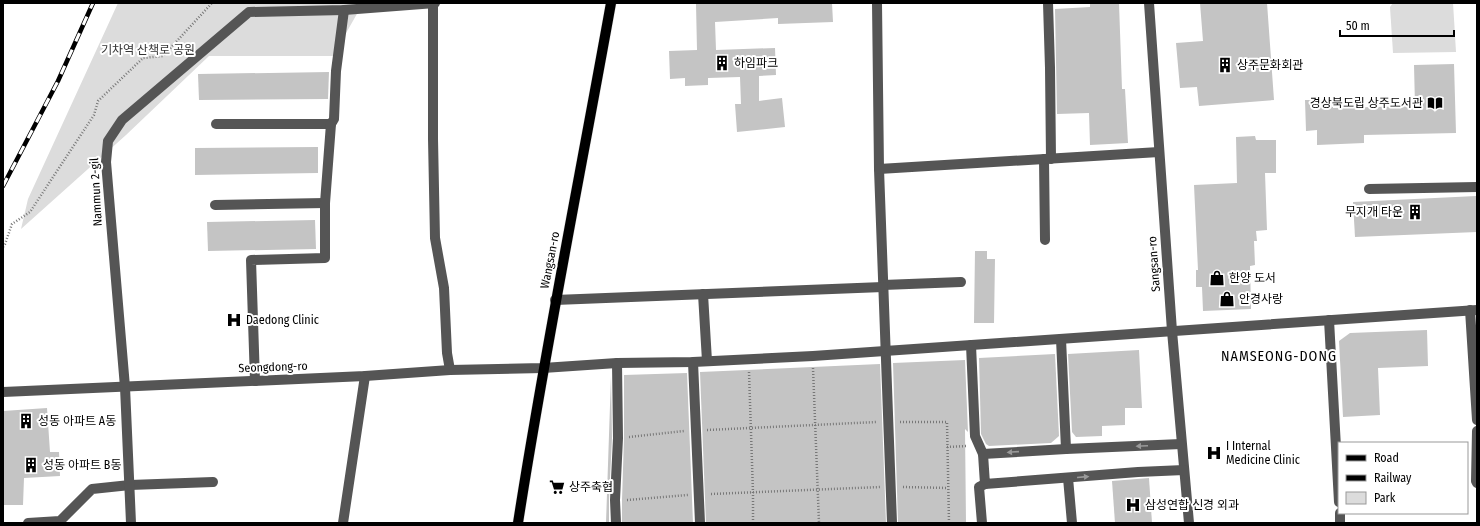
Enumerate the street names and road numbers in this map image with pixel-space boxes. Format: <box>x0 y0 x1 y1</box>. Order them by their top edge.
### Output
street label: Nammun 2-gil <box>87 157 105 227</box>
street label: Wangsan-ro <box>538 230 562 290</box>
street label: Sangsan-ro <box>1145 236 1163 292</box>
street label: Seongdong-ro <box>238 359 308 375</box>

